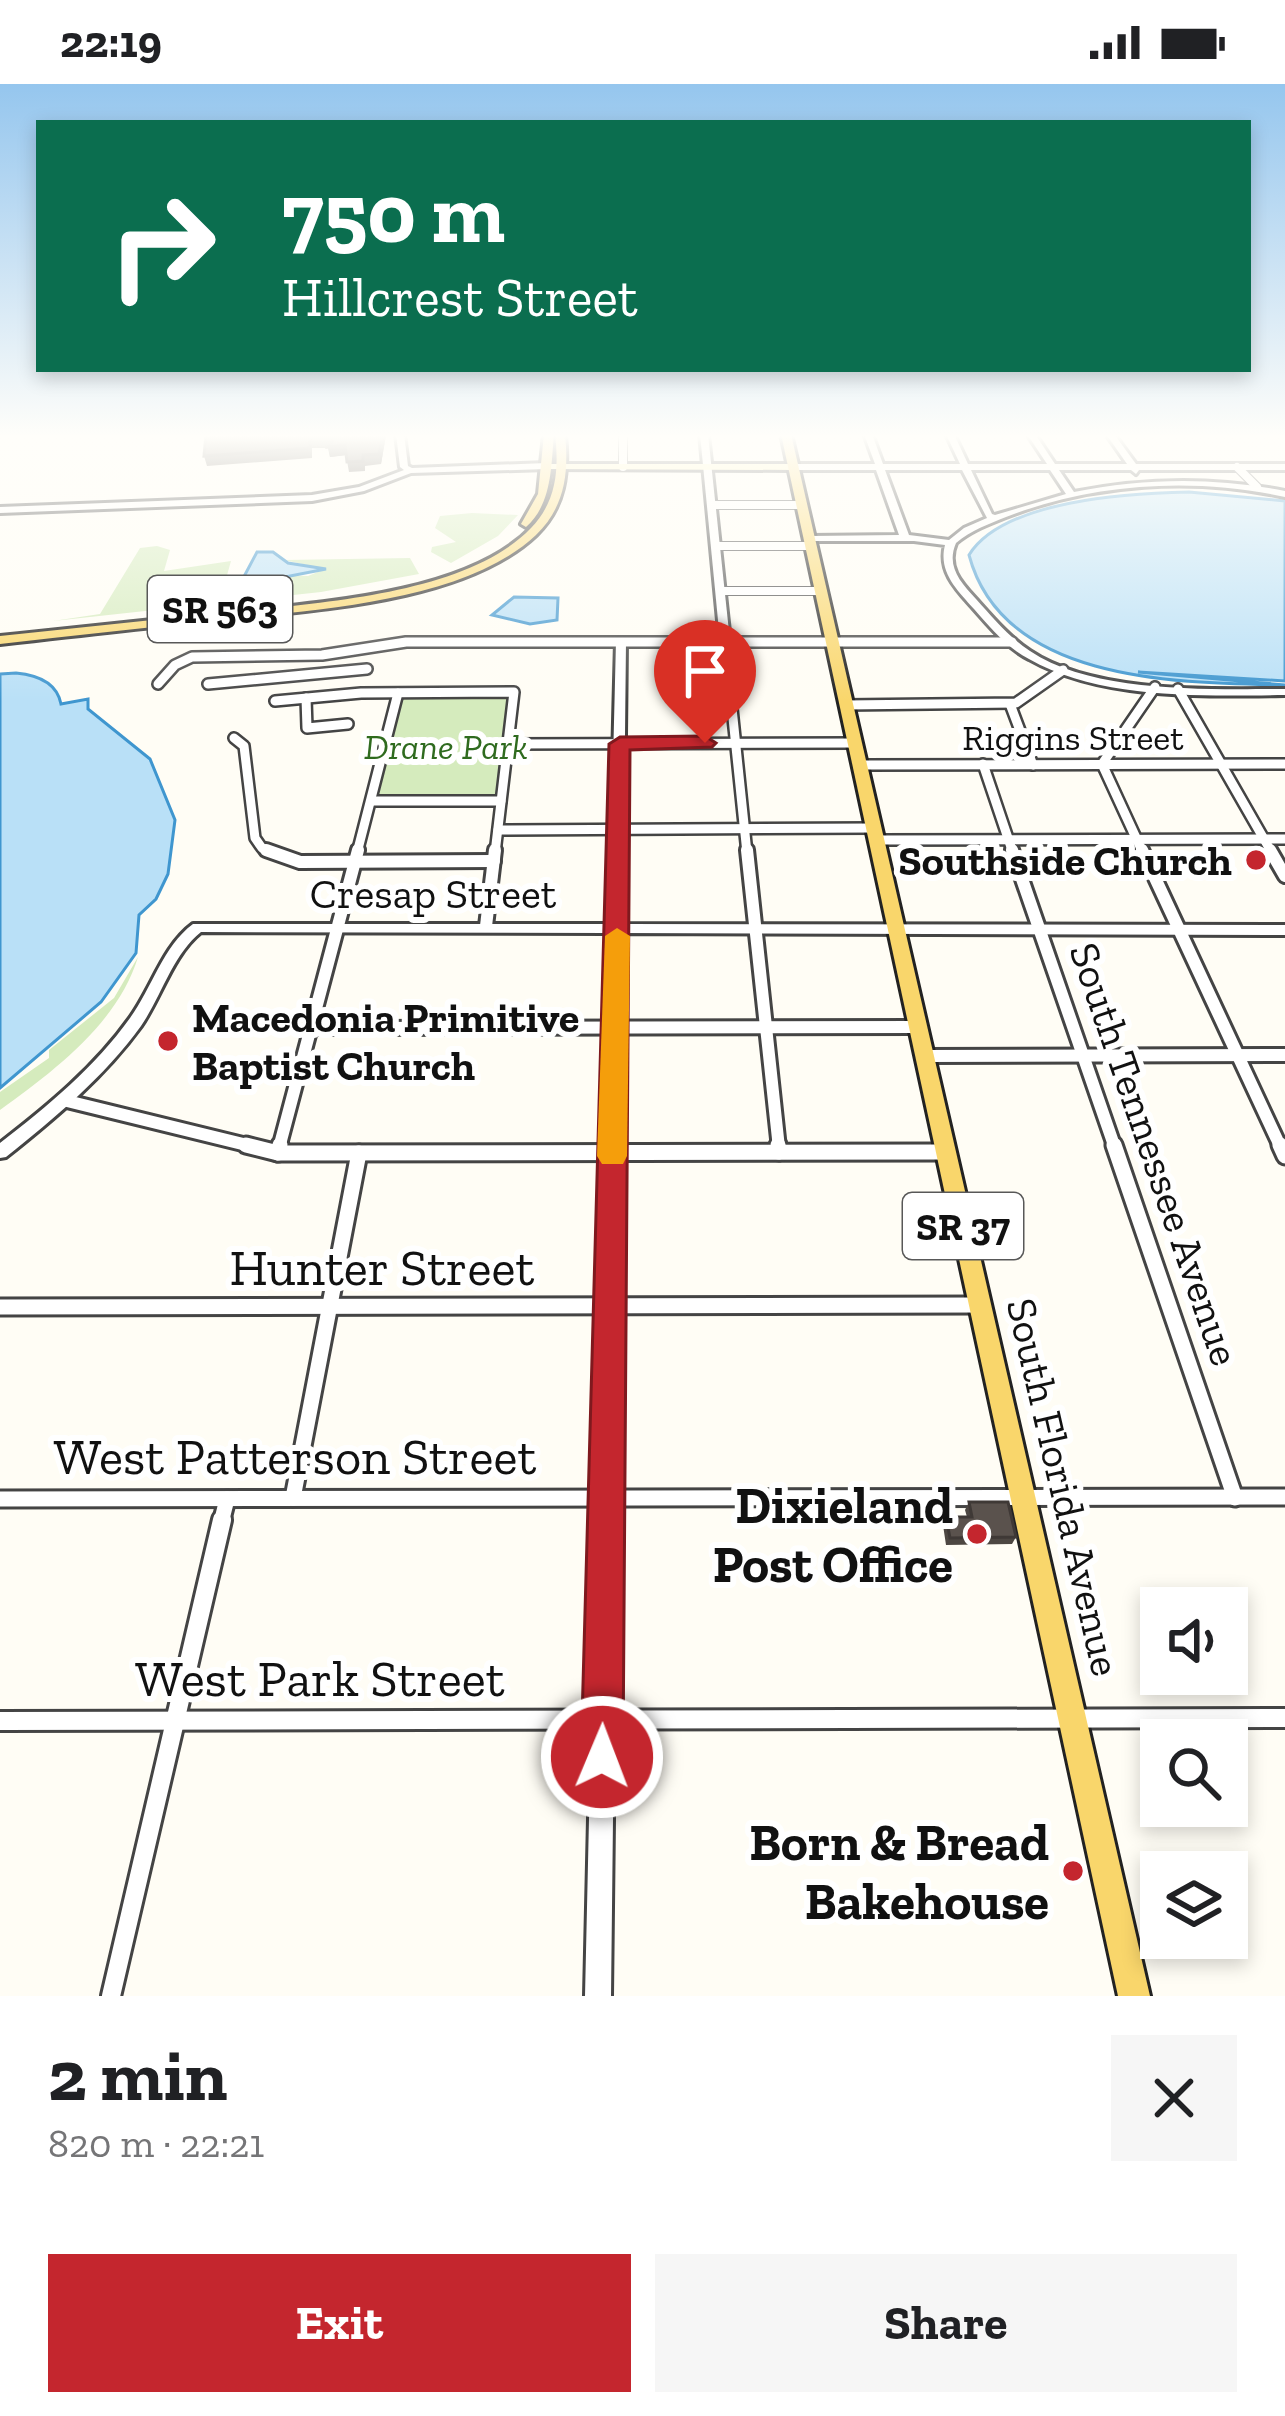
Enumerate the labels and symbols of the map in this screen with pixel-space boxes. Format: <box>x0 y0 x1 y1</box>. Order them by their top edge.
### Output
road number: SR 563 <box>148 576 292 642</box>
pin <box>654 620 756 743</box>
street label: Riggins Street <box>962 716 1184 759</box>
park label: Drane Park <box>364 725 528 768</box>
place label: Southside Church <box>898 835 1232 886</box>
marker: Southside Church <box>1243 847 1269 873</box>
street label: Cresap Street <box>310 868 557 919</box>
street label: South Tennessee Avenue <box>1059 936 1251 1372</box>
place label: Macedonia Primitive Baptist Church <box>192 992 579 1091</box>
marker: Macedonia Primitive Baptist Church <box>155 1028 181 1054</box>
road number: SR 37 <box>903 1193 1023 1259</box>
street label: Hunter Street <box>230 1237 534 1298</box>
street label: South Florida Avenue <box>996 1293 1132 1681</box>
street label: West Patterson Street <box>54 1426 536 1487</box>
place label: Dixieland Post Office <box>713 1475 953 1595</box>
marker: Dixieland Post Office <box>964 1521 990 1547</box>
street label: West Park Street <box>135 1648 505 1709</box>
position arrow <box>539 1694 665 1820</box>
place label: Born & Bread Bakehouse <box>749 1812 1049 1932</box>
marker: Born & Bread Bakehouse <box>1060 1858 1086 1884</box>

